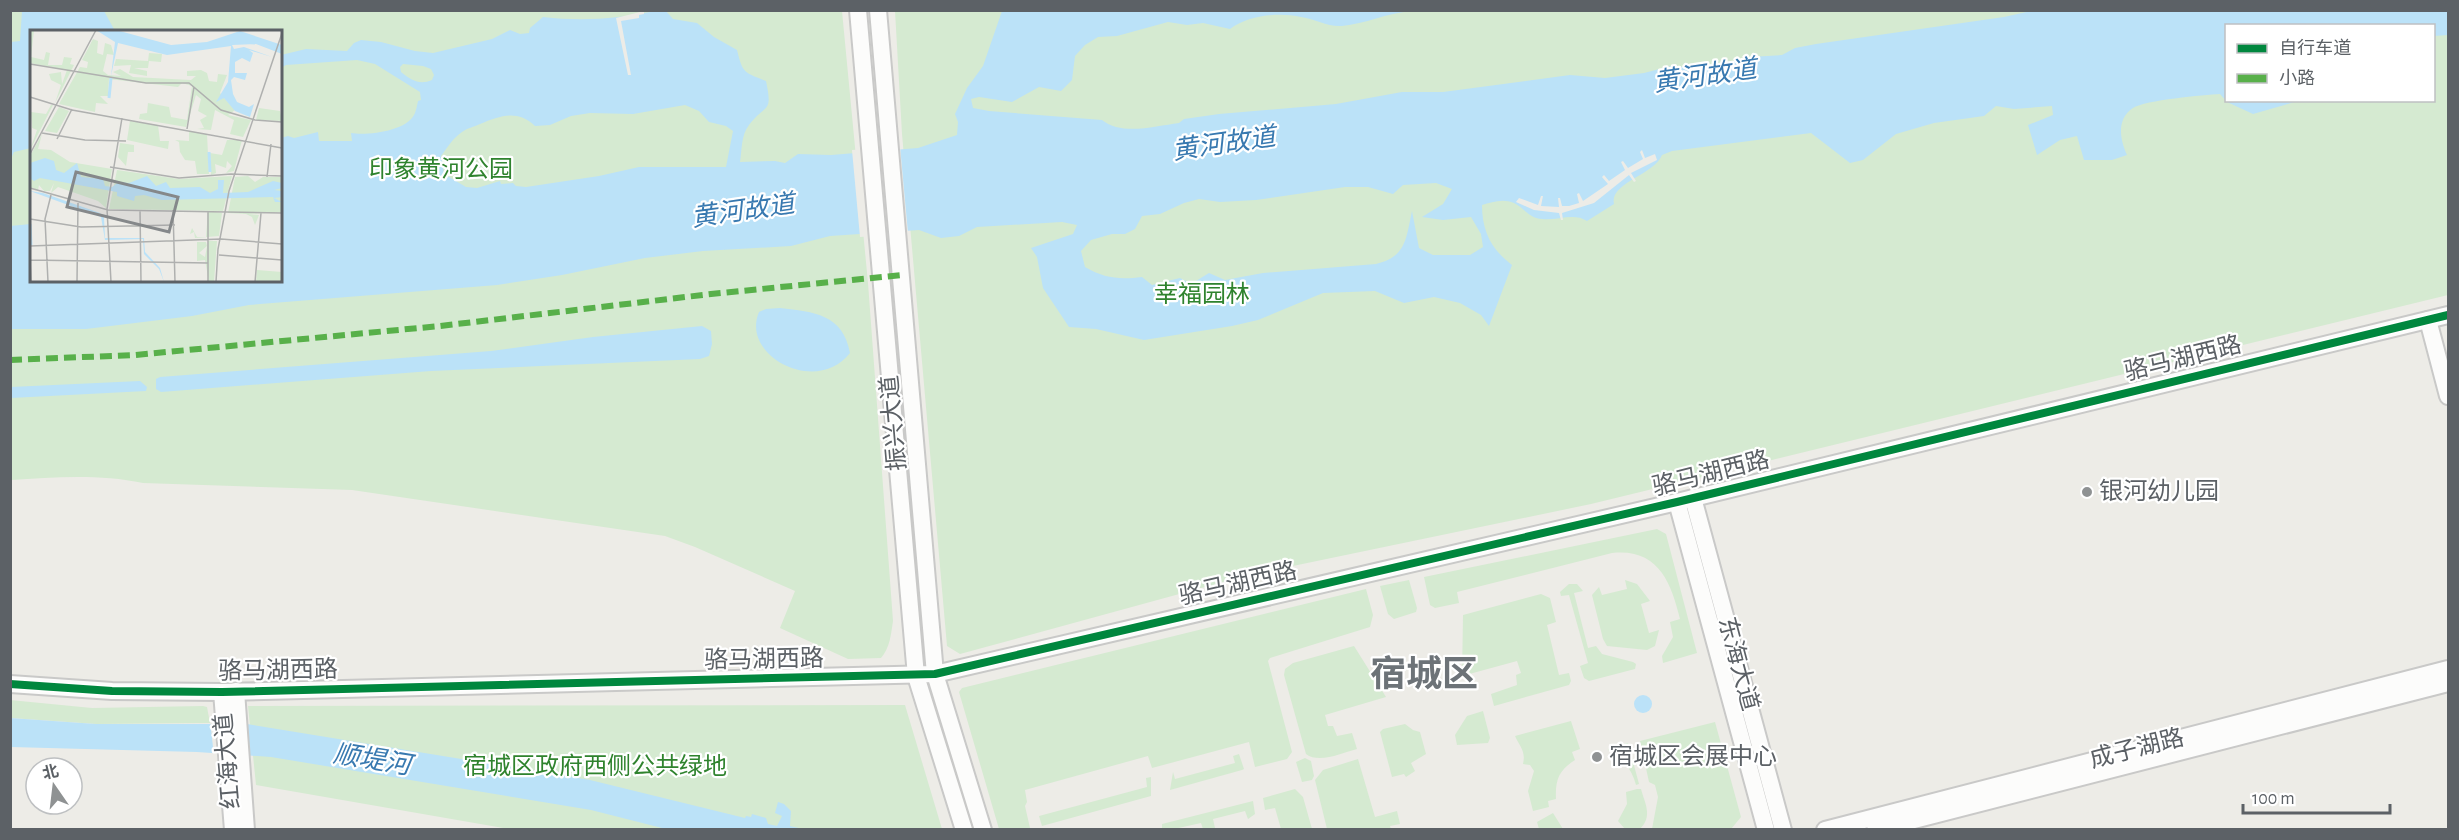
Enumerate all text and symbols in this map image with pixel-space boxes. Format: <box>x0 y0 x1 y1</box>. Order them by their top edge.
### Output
legend <box>2225 24 2435 102</box>
inset map <box>30 30 282 282</box>
text: 自行车道 <box>2279 38 2351 58</box>
water label: 黄河故道 <box>1652 54 1762 96</box>
text: 小路 <box>2279 68 2315 88</box>
water label: 黄河故道 <box>1171 122 1281 164</box>
park label: 印象黄河公园 <box>369 156 513 182</box>
water label: 黄河故道 <box>690 189 800 231</box>
park label: 幸福园林 <box>1154 281 1250 307</box>
street label: 骆马湖西路 <box>2121 331 2244 385</box>
street label: 振兴大道 <box>876 374 910 472</box>
street label: 骆马湖西路 <box>1649 446 1772 500</box>
place label: 银河幼儿园 <box>2099 478 2219 504</box>
marker: 银河幼儿园 <box>2080 485 2094 499</box>
street label: 骆马湖西路 <box>1176 557 1299 609</box>
street label: 东海大道 <box>1714 614 1764 713</box>
street label: 骆马湖西路 <box>704 645 824 673</box>
district label: 宿城区 <box>1370 655 1478 693</box>
street label: 骆马湖西路 <box>218 656 338 684</box>
street label: 红海大道 <box>210 712 244 810</box>
street label: 成子湖路 <box>2087 724 2186 772</box>
water label: 顺堤河 <box>331 740 418 780</box>
place label: 宿城区会展中心 <box>1609 743 1777 769</box>
marker: 宿城区会展中心 <box>1590 750 1604 764</box>
park label: 宿城区政府西侧公共绿地 <box>463 753 727 779</box>
north arrow <box>24 756 84 816</box>
text: 北 <box>41 762 60 782</box>
scale bar <box>2243 777 2390 815</box>
text: 100 m <box>2252 790 2295 808</box>

